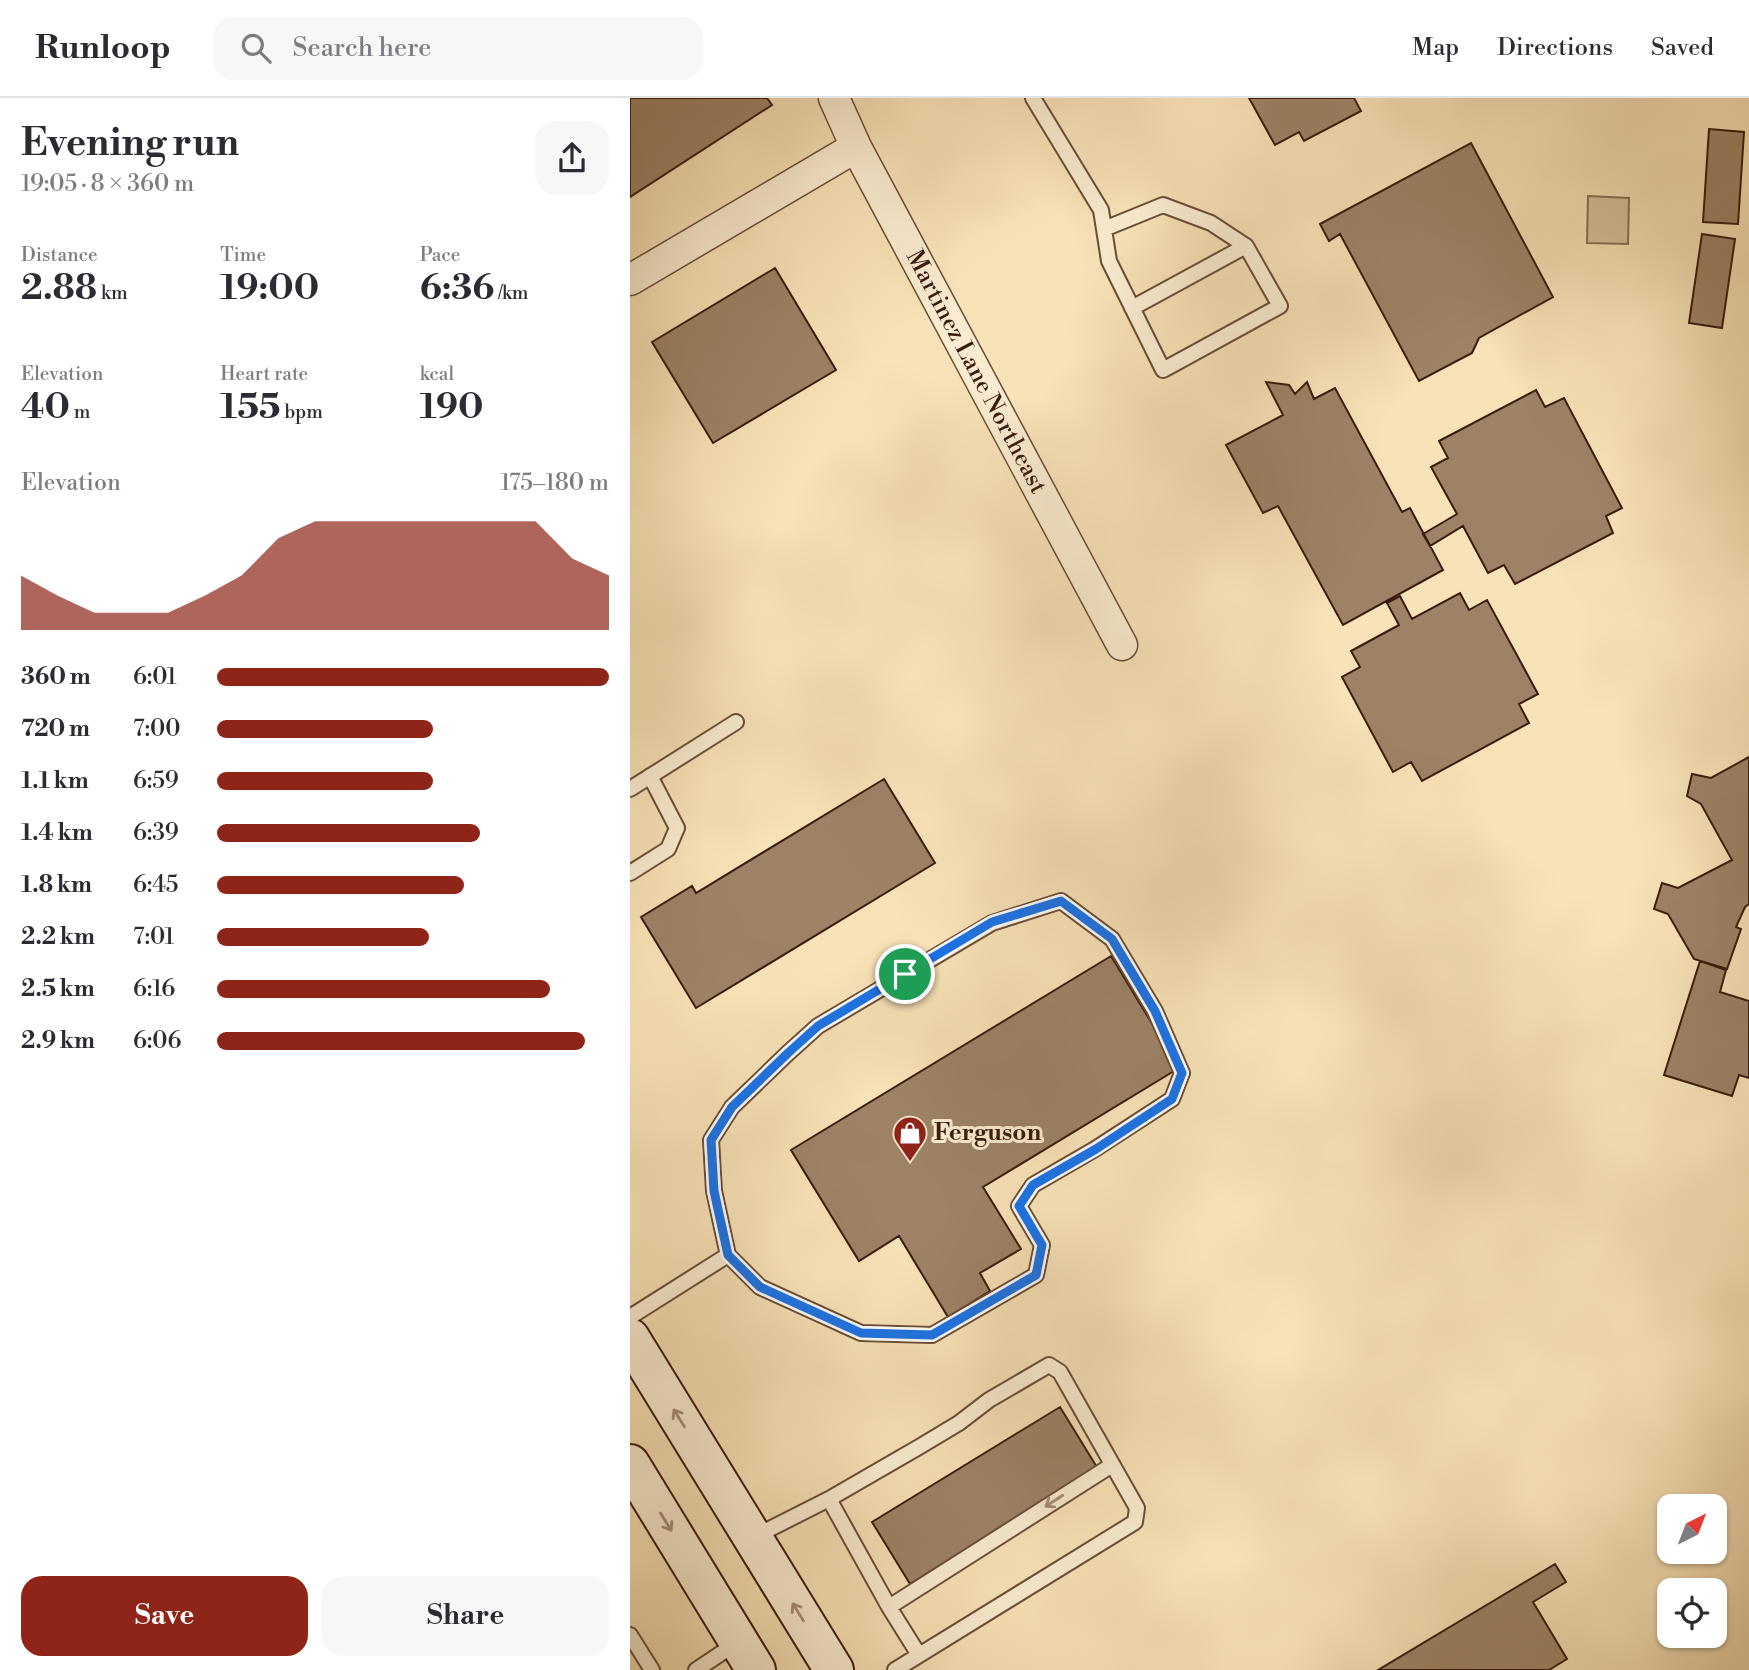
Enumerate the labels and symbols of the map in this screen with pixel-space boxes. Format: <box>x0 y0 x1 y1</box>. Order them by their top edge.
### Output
street label: Martinez Lane Northeast <box>899 245 1053 499</box>
pin <box>875 944 935 1004</box>
shop icon: Ferguson <box>891 1114 929 1163</box>
place label: Ferguson <box>934 1118 1041 1148</box>
one-way arrow <box>672 1409 687 1428</box>
north arrow <box>1657 1494 1727 1564</box>
one-way arrow <box>1045 1495 1065 1509</box>
one-way arrow <box>659 1512 673 1532</box>
one-way arrow <box>791 1602 805 1622</box>

